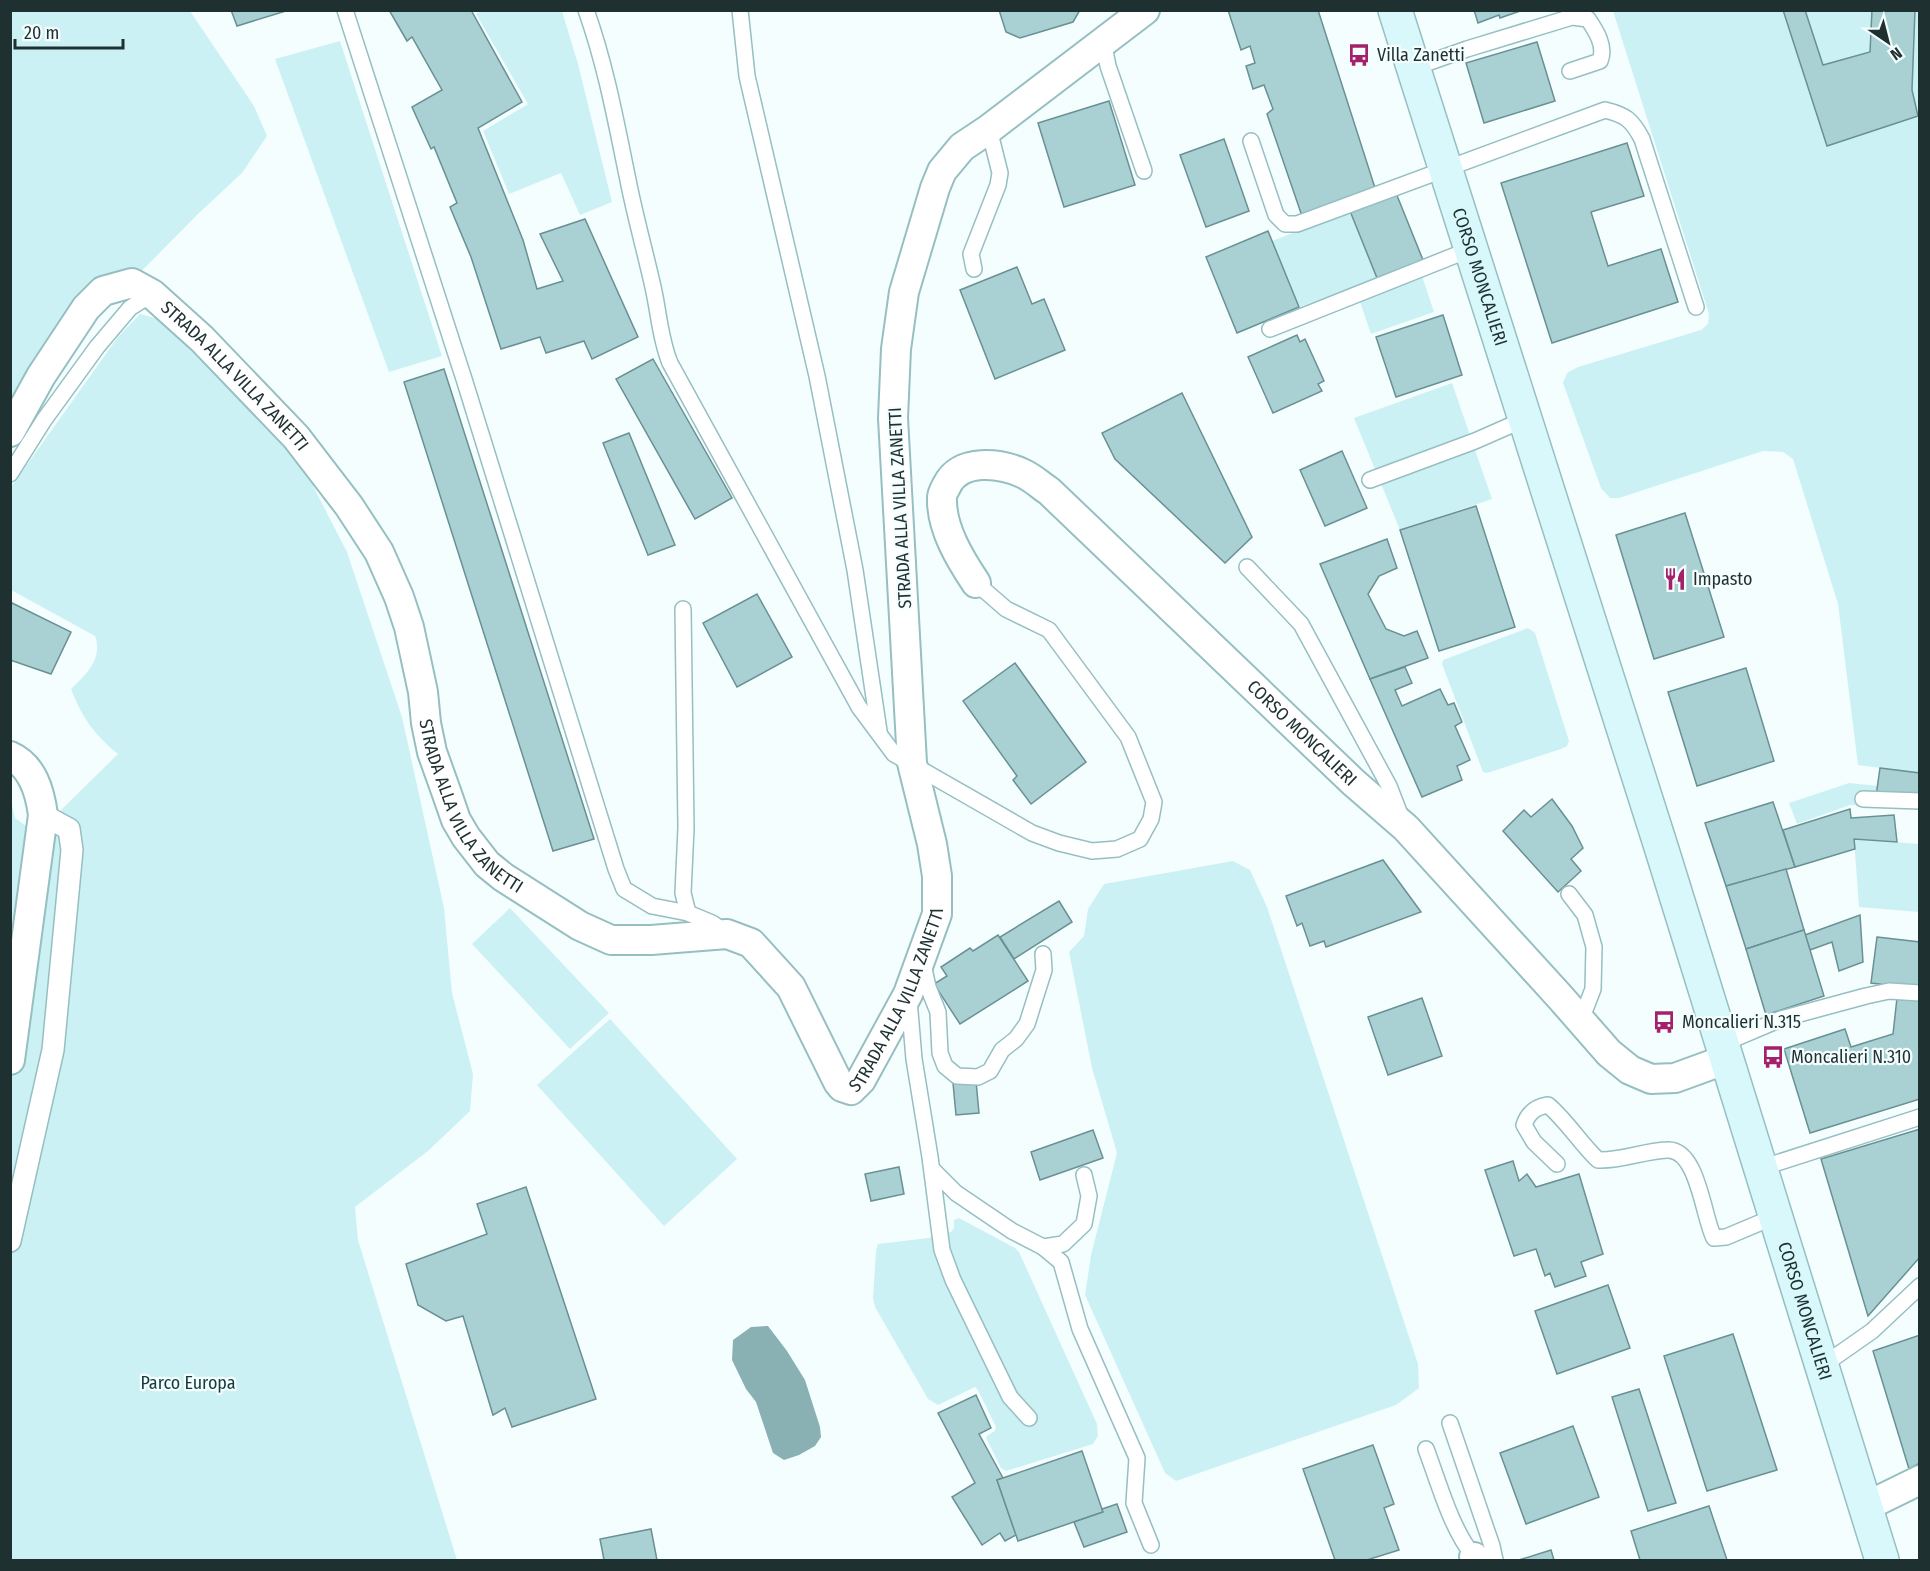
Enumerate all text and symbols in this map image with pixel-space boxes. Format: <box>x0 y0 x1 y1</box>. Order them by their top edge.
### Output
scale bar <box>15 12 123 50</box>
north arrow <box>1858 12 1918 72</box>
text: 20 m <box>24 22 59 44</box>
bus stop icon: Villa Zanetti <box>1346 42 1372 68</box>
text: N <box>1887 43 1906 64</box>
place label: Villa Zanetti <box>1377 44 1465 66</box>
street label: CORSO MONCALIERI <box>1448 205 1512 349</box>
street label: STRADA ALLA VILLA ZANETTI <box>156 296 313 455</box>
street label: STRADA ALLA VILLA ZANETTI <box>884 407 916 609</box>
restaurant icon: Impasto <box>1662 566 1688 592</box>
place label: Impasto <box>1693 568 1752 590</box>
street label: CORSO MONCALIERI <box>1242 676 1361 791</box>
street label: STRADA ALLA VILLA ZANETTI <box>414 717 527 898</box>
street label: STRADA ALLA VILLA ZANETTI <box>844 908 948 1097</box>
bus stop icon: Moncalieri N.315 <box>1651 1009 1677 1035</box>
place label: Moncalieri N.315 <box>1682 1011 1801 1033</box>
bus stop icon: Moncalieri N.310 <box>1760 1044 1786 1070</box>
place label: Moncalieri N.310 <box>1791 1046 1911 1068</box>
street label: CORSO MONCALIERI <box>1773 1239 1837 1383</box>
park label: Parco Europa <box>140 1372 236 1394</box>

